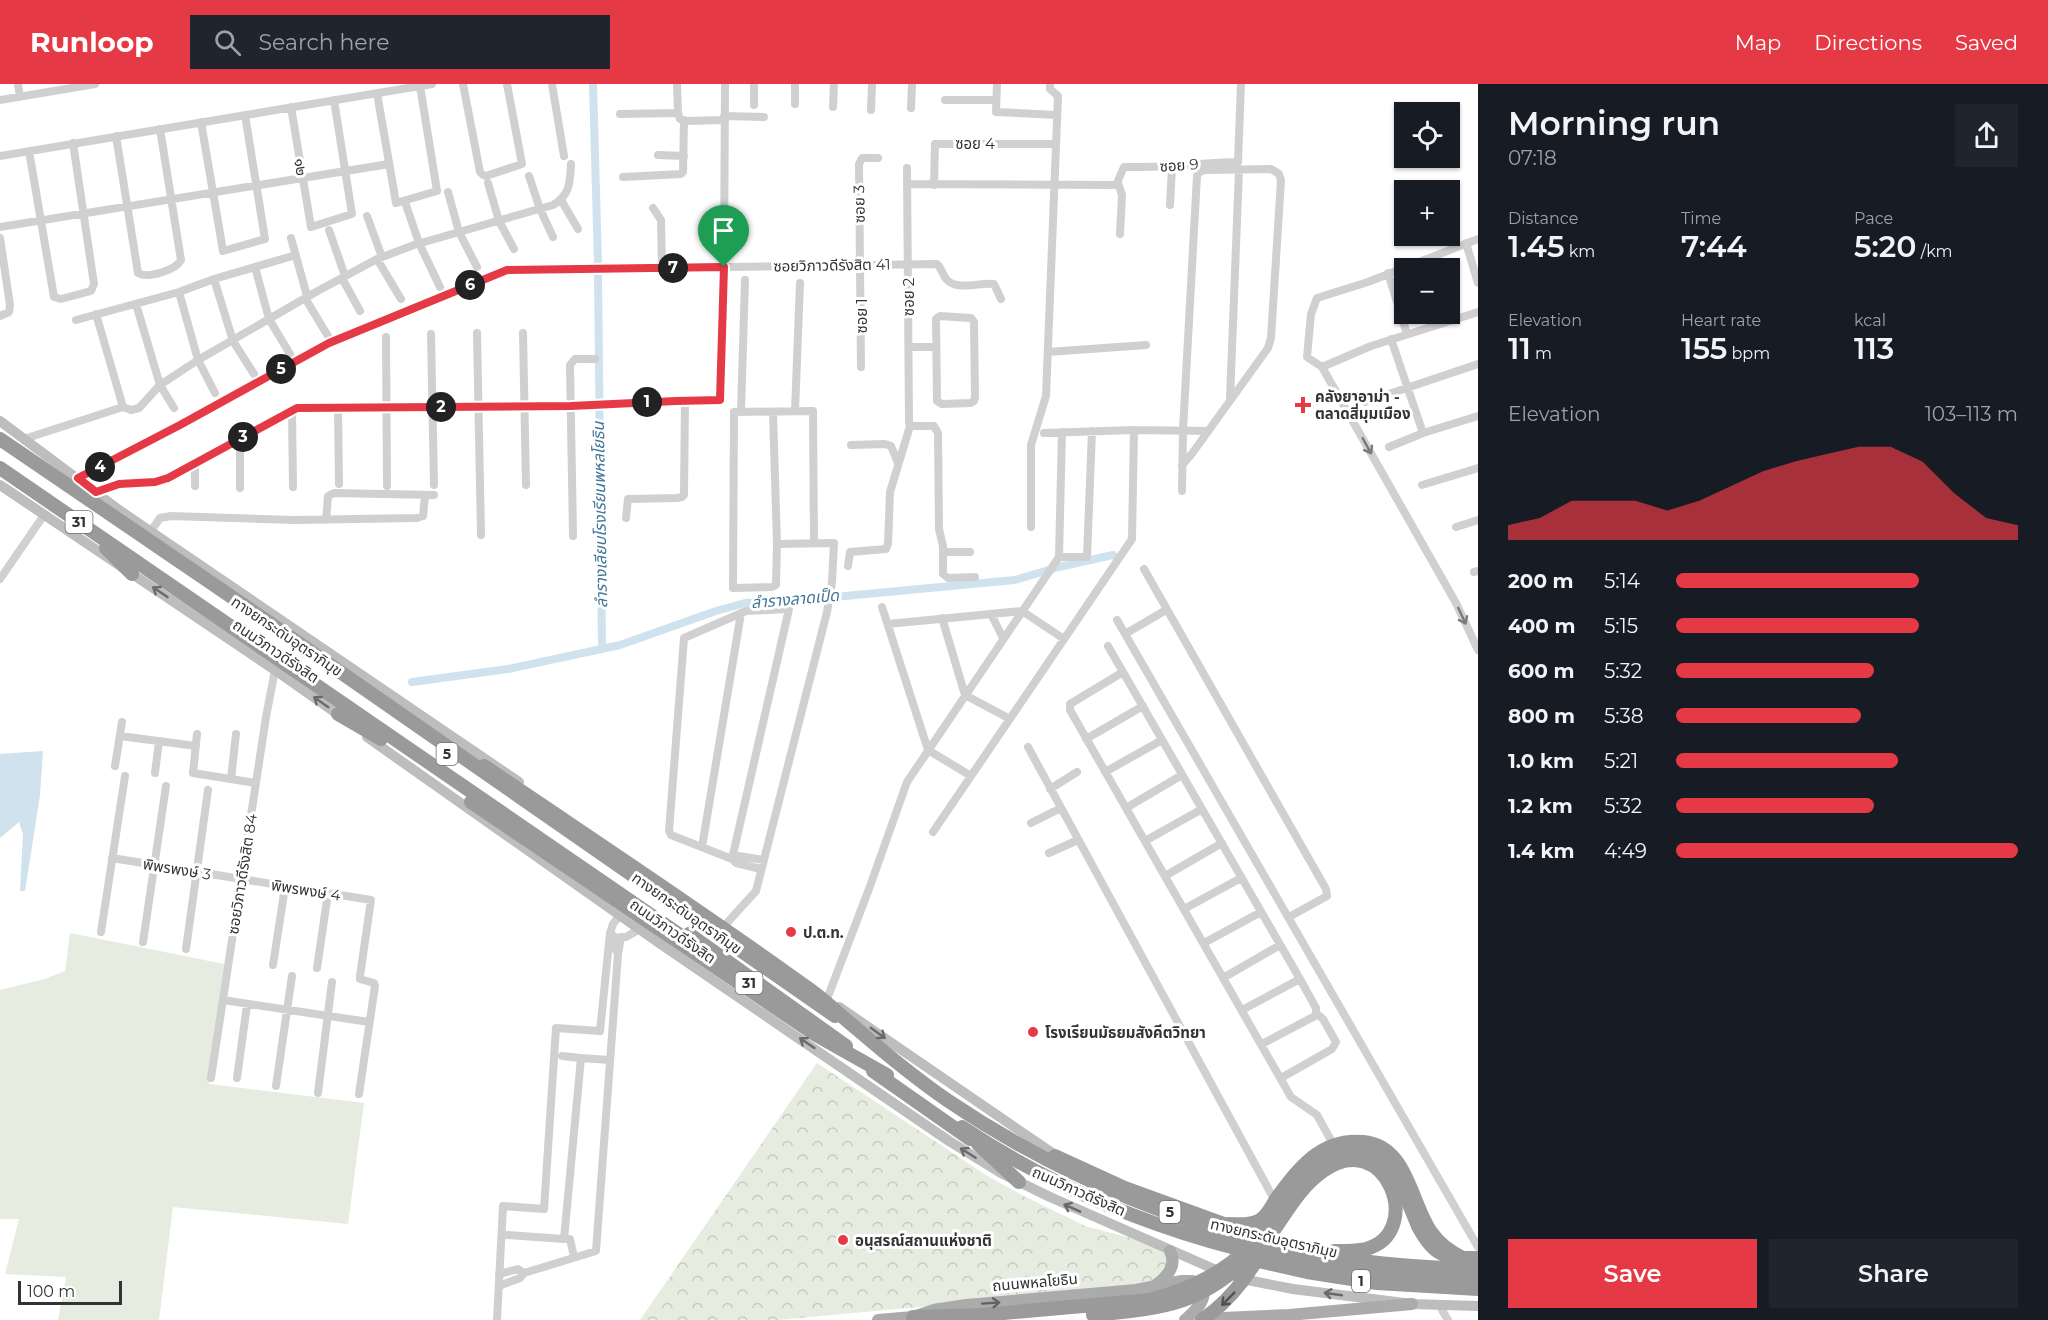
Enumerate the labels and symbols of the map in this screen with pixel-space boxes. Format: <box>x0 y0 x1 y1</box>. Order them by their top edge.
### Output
street label: ซอย 4 <box>955 134 995 153</box>
street label: ซอย 9 <box>1159 154 1199 176</box>
street label: ๑๒ <box>290 157 312 177</box>
street label: ซอย 3 <box>849 185 869 223</box>
pin <box>698 205 749 267</box>
pin: 7 <box>658 253 688 283</box>
street label: ซอยวิภาวดีรังสิต 41 <box>773 254 891 276</box>
pin: 6 <box>455 270 485 300</box>
street label: ซอย 2 <box>899 278 918 316</box>
street label: ซอย 1 <box>852 298 871 334</box>
pin: 5 <box>266 354 296 384</box>
pin: 1 <box>632 387 662 417</box>
place label: คลังยาอาม่า - ตลาดสี่มุมเมือง <box>1315 387 1411 423</box>
pin: 2 <box>426 392 456 422</box>
marker: คลังยาอาม่า - ตลาดสี่มุมเมือง <box>1296 398 1310 412</box>
water label: ลำรางเลียบโรงเรียนพหลโยธิน <box>589 420 611 608</box>
pin: 3 <box>228 422 258 452</box>
one-way arrow <box>1361 437 1373 454</box>
pin: 4 <box>85 452 115 482</box>
road number: 31 <box>66 511 92 533</box>
one-way arrow <box>152 586 168 598</box>
water label: ลำรางลาดเป็ด <box>750 586 841 612</box>
street label: ทางยกระดับอุตราภิมุข <box>228 592 346 680</box>
one-way arrow <box>1457 606 1469 624</box>
street label: ถนนวิภาวดีรังสิต <box>229 615 323 687</box>
one-way arrow <box>313 696 329 708</box>
road number: 5 <box>436 743 458 765</box>
street label: ซอยวิภาวดีรังสิต 84 <box>223 812 261 936</box>
street label: พิพรพงษ์ 3 <box>142 854 212 884</box>
street label: ทางยกระดับอุตราภิมุข <box>628 868 746 958</box>
street label: พิพรพงษ์ 4 <box>270 875 342 905</box>
street label: ถนนวิภาวดีรังสิต <box>627 895 719 967</box>
place label: ป.ต.ท. <box>803 923 844 942</box>
marker: ป.ต.ท. <box>784 925 798 939</box>
road number: 31 <box>736 972 762 994</box>
place label: โรงเรียนมัธยมสังคีตวิทยา <box>1045 1023 1206 1042</box>
marker: โรงเรียนมัธยมสังคีตวิทยา <box>1026 1025 1040 1039</box>
one-way arrow <box>870 1027 886 1039</box>
one-way arrow <box>799 1037 816 1049</box>
one-way arrow <box>960 1146 977 1158</box>
street label: ถนนวิภาวดีรังสิต <box>1029 1162 1129 1220</box>
one-way arrow <box>1064 1201 1082 1213</box>
road number: 5 <box>1160 1201 1180 1223</box>
street label: ทางยกระดับอุตราภิมุข <box>1209 1214 1339 1262</box>
place label: อนุสรณ์สถานแห่งชาติ <box>855 1231 992 1250</box>
marker: อนุสรณ์สถานแห่งชาติ <box>836 1233 850 1247</box>
street label: ถนนพหลโยธิน <box>992 1269 1078 1295</box>
road number: 1 <box>1352 1270 1370 1292</box>
scale bar <box>18 1278 122 1306</box>
one-way arrow <box>1324 1289 1344 1300</box>
one-way arrow <box>1221 1292 1236 1306</box>
one-way arrow <box>980 1297 1000 1308</box>

